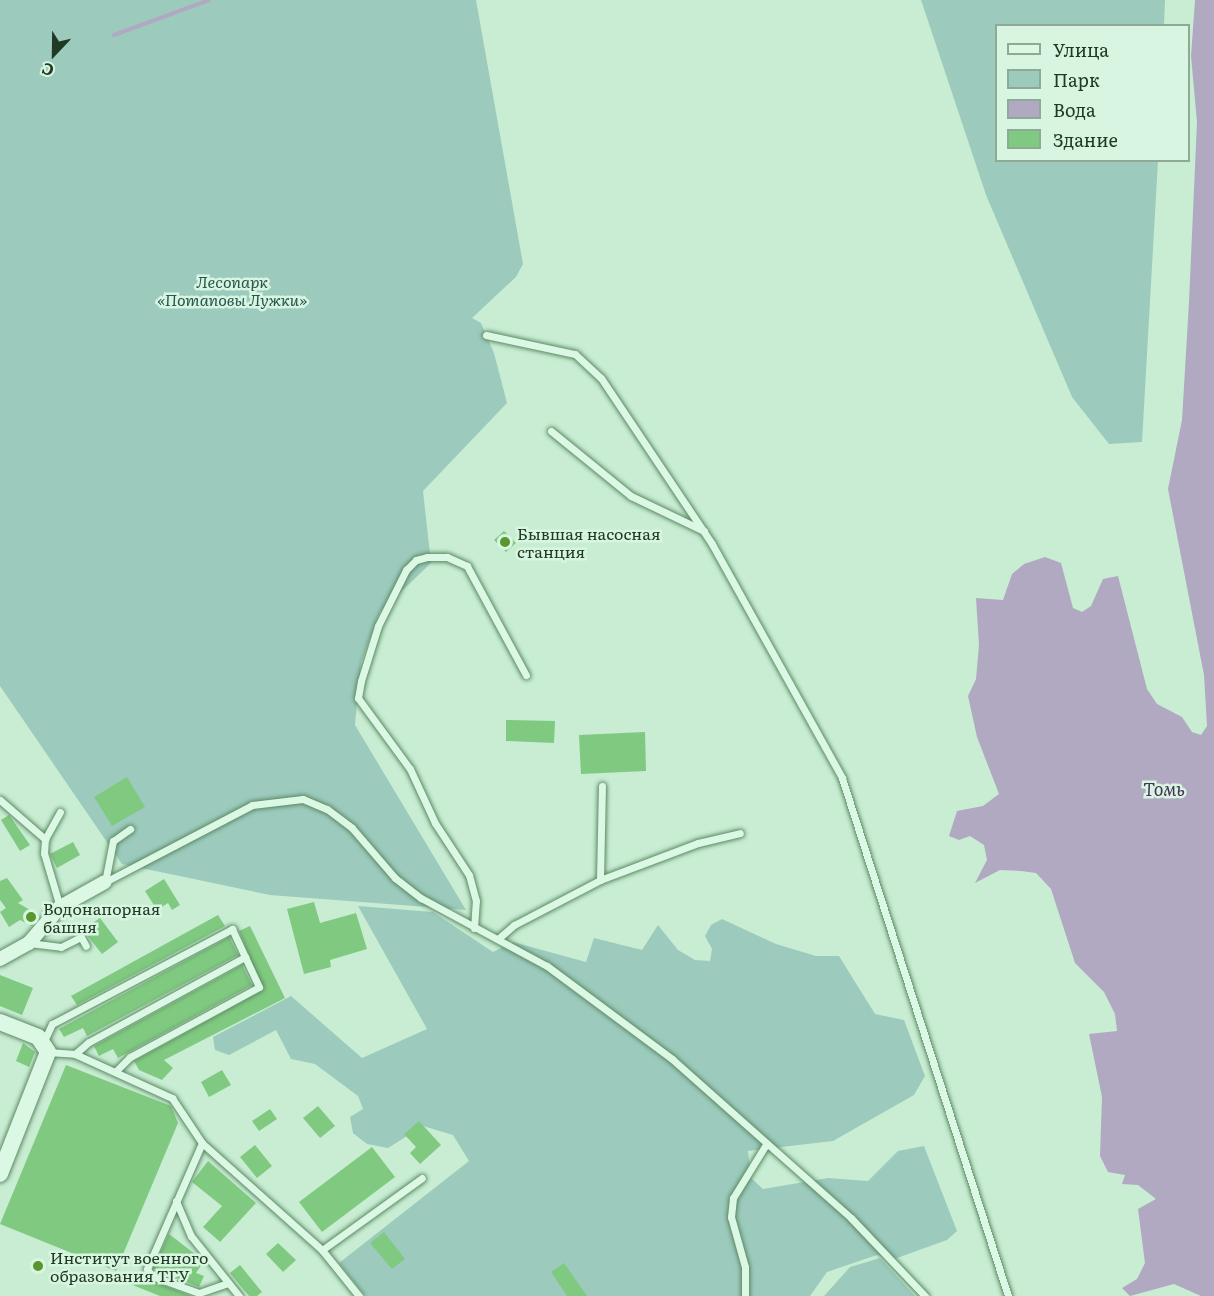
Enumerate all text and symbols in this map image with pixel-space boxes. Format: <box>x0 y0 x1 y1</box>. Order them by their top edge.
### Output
north arrow <box>24 24 84 84</box>
legend <box>995 24 1190 162</box>
text: Улица <box>1053 36 1109 63</box>
text: С <box>37 57 57 84</box>
text: Парк <box>1053 66 1100 93</box>
text: Вода <box>1053 96 1096 123</box>
text: Здание <box>1053 126 1118 153</box>
park label: Лесопарк «Потаповы Лужки» <box>157 271 307 309</box>
place label: Бывшая насосная станция <box>517 523 661 561</box>
marker: Бывшая насосная станция <box>498 535 512 549</box>
water label: Томь <box>1143 778 1185 800</box>
place label: Водонапорная башня <box>43 898 160 936</box>
marker: Водонапорная башня <box>24 910 38 924</box>
place label: Институт военного образования ТГУ <box>50 1247 208 1285</box>
marker: Институт военного образования ТГУ <box>31 1259 45 1273</box>

